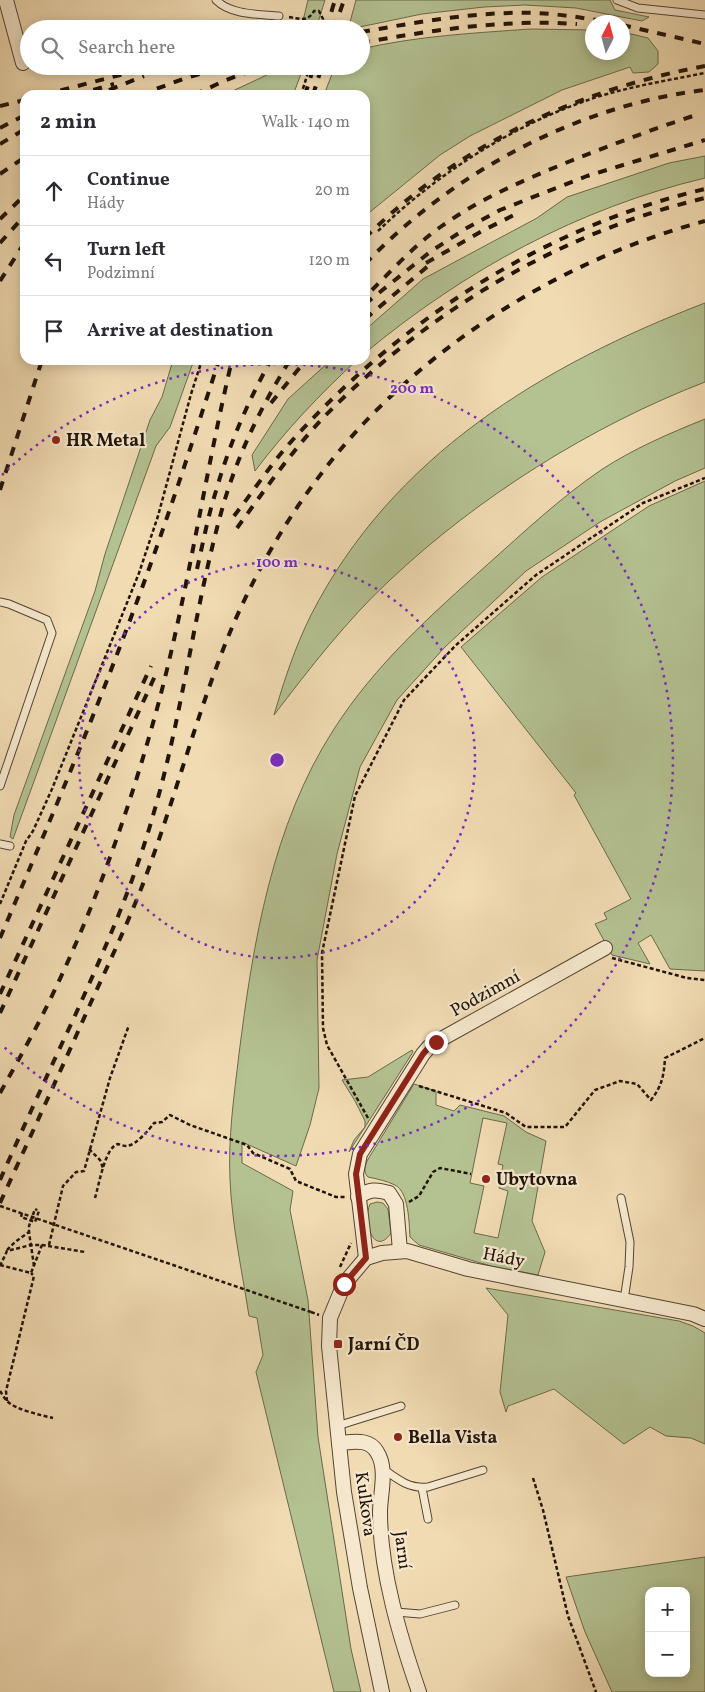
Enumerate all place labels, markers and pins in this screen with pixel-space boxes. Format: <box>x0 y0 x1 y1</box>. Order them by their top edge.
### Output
place label: HR Metal <box>66 429 145 454</box>
marker: HR Metal <box>50 434 62 446</box>
centre of rings <box>268 751 286 769</box>
place label: Ubytovna <box>496 1168 578 1193</box>
marker: Ubytovna <box>480 1173 492 1185</box>
place label: Jarní ČD <box>347 1332 420 1358</box>
marker: Jarní ČD <box>332 1338 344 1350</box>
place label: Bella Vista <box>408 1426 497 1451</box>
marker: Bella Vista <box>392 1431 404 1443</box>

